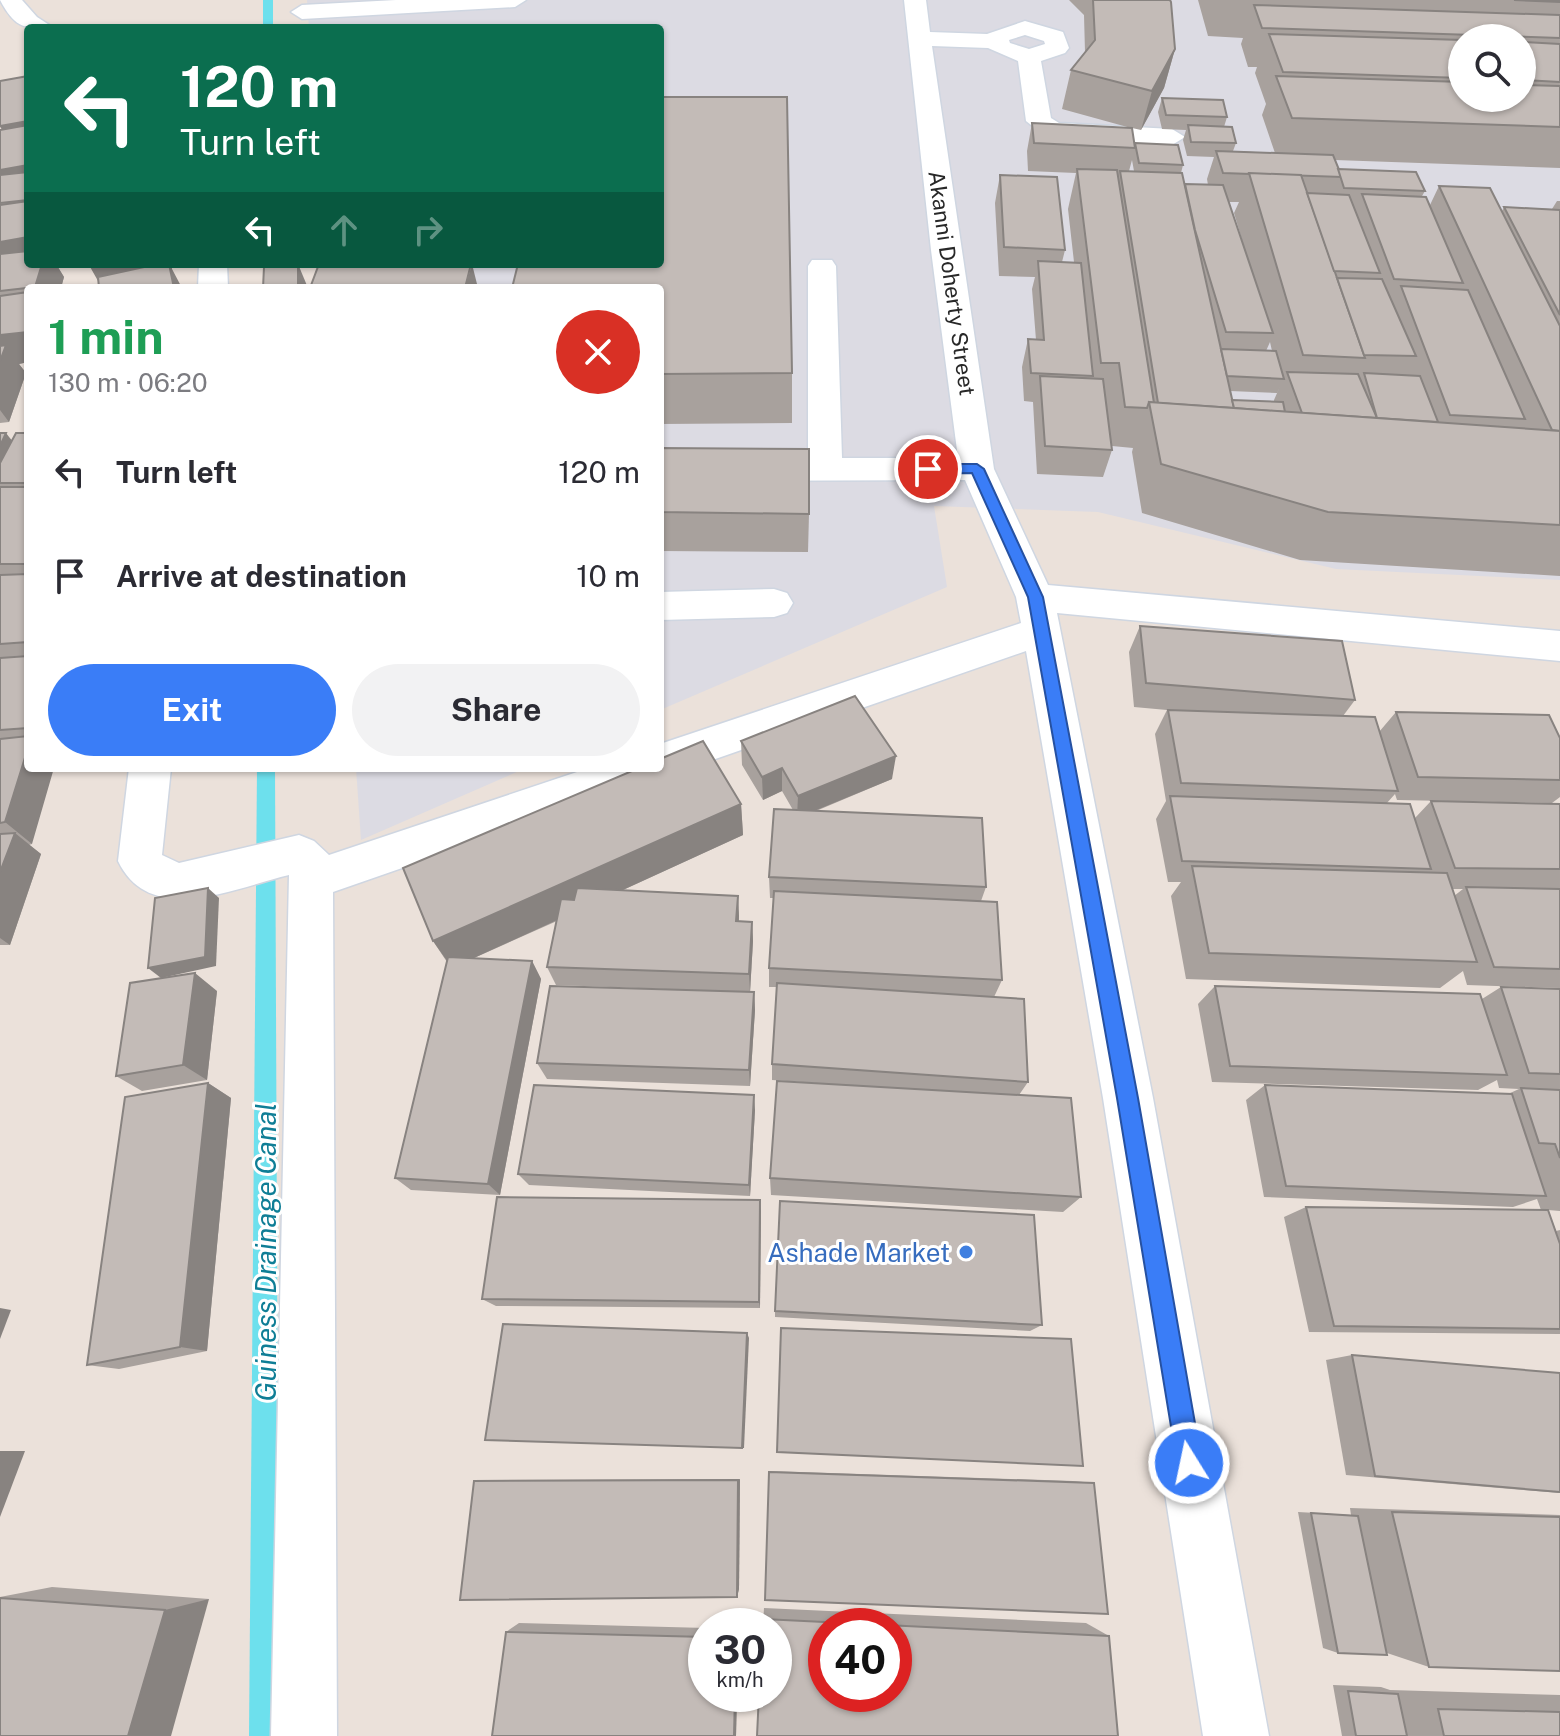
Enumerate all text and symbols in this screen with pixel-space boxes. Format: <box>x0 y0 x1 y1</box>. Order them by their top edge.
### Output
map controls <box>1448 24 1536 112</box>
button: search <box>1448 24 1536 112</box>
text: 120 m <box>180 54 338 120</box>
icon: left <box>48 56 152 160</box>
text: Turn left <box>180 121 321 163</box>
street label: Akanni Doherty Street <box>923 169 981 397</box>
icon: left <box>238 208 282 252</box>
icon: ahead <box>322 208 366 252</box>
icon: right <box>406 208 450 252</box>
text: 1 min <box>48 308 164 365</box>
button: close <box>556 310 640 394</box>
text: 130 m · 06:20 <box>48 367 208 398</box>
pin <box>894 435 962 503</box>
icon: arrive <box>906 447 950 491</box>
icon: left <box>48 450 92 494</box>
text: Turn left <box>116 454 237 490</box>
text: 120 m <box>558 454 640 490</box>
icon: arrive <box>48 554 92 598</box>
text: Arrive at destination <box>116 558 407 594</box>
text: 10 m <box>576 558 640 594</box>
button: Exit <box>48 664 336 756</box>
button: Share <box>352 664 640 756</box>
water label: Guiness Drainage Canal <box>249 1103 282 1401</box>
place label: Ashade Market <box>767 1237 950 1268</box>
marker: Ashade Market <box>957 1243 975 1261</box>
position arrow <box>1147 1421 1231 1505</box>
speed limit sign: 40 <box>808 1608 912 1712</box>
text: 30 <box>714 1626 766 1673</box>
text: km/h <box>716 1668 764 1692</box>

